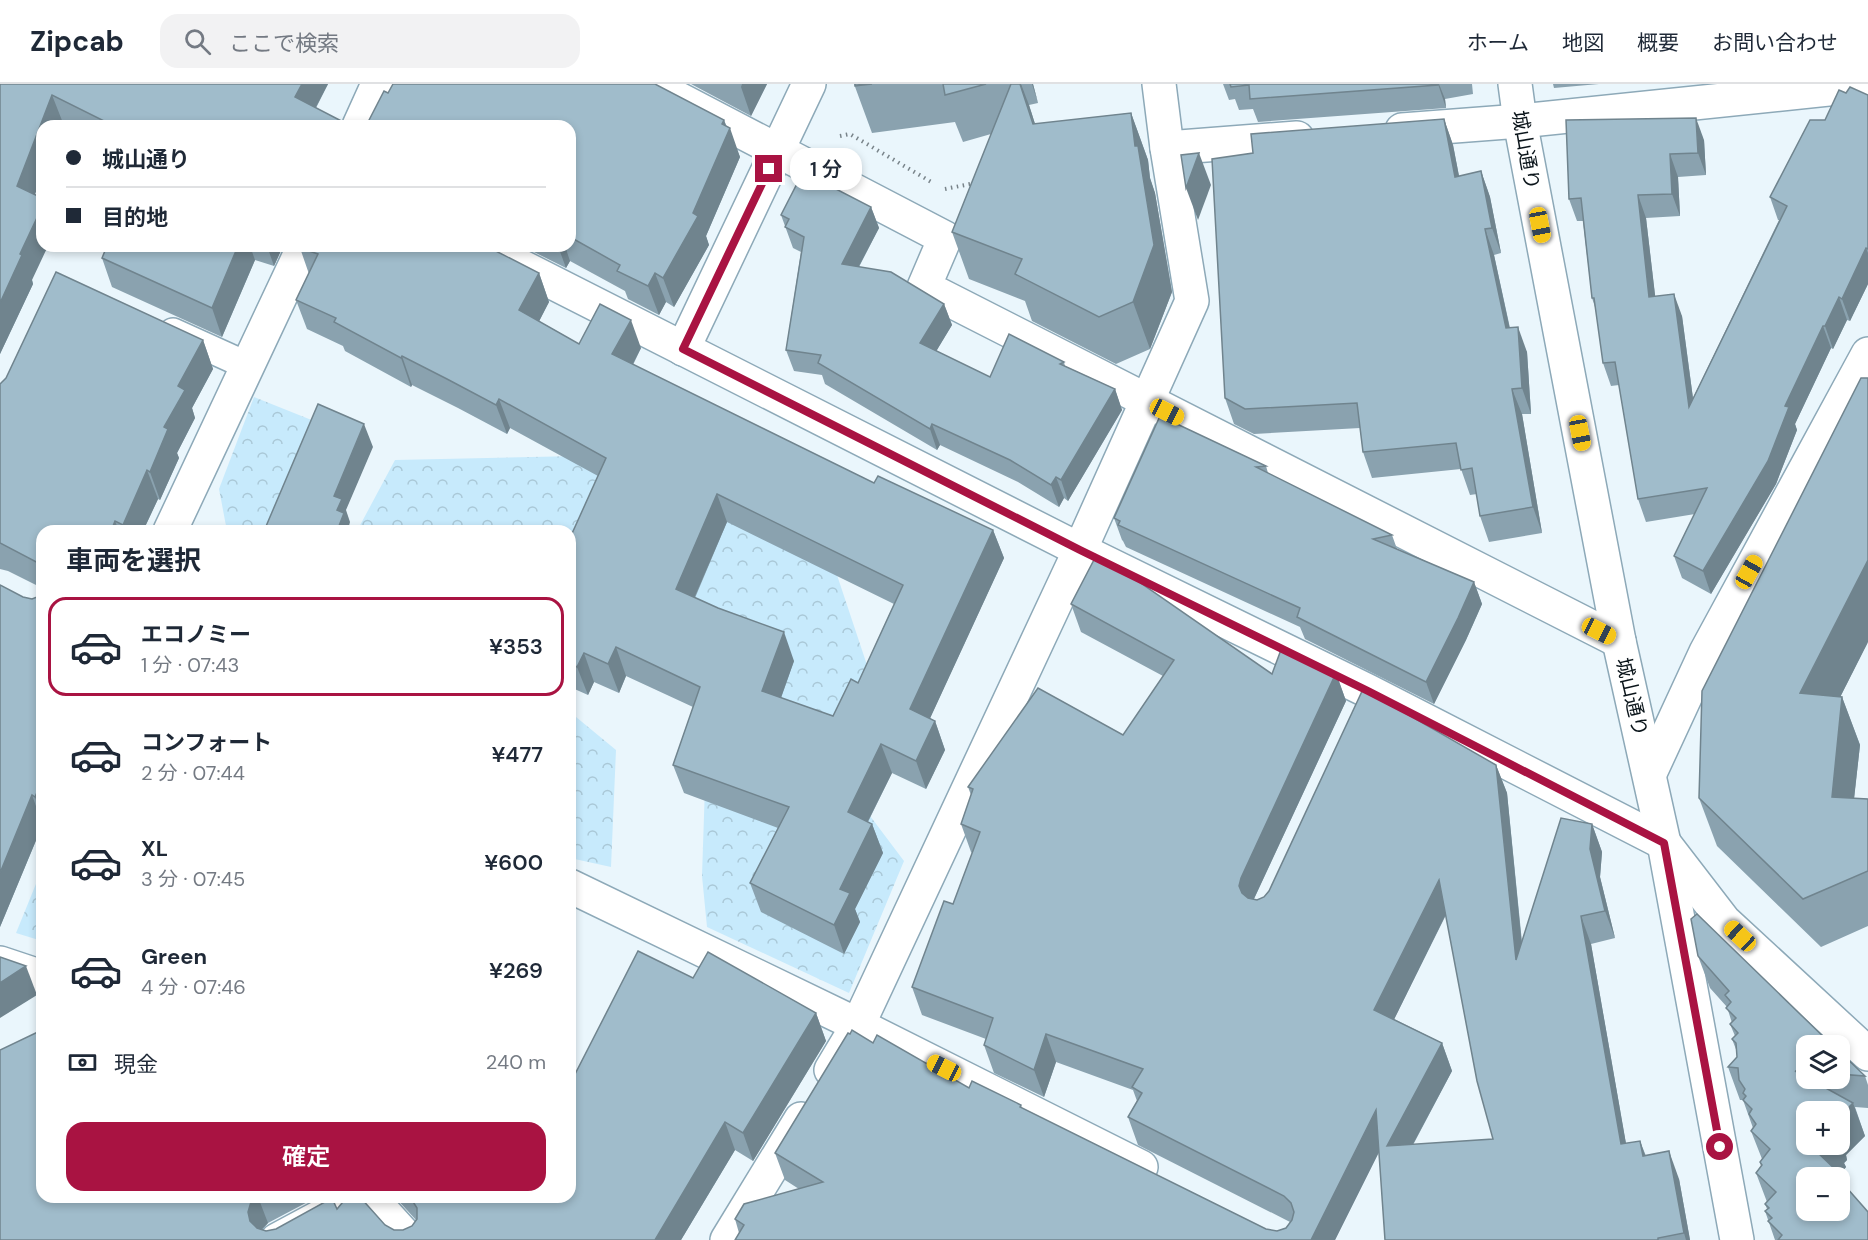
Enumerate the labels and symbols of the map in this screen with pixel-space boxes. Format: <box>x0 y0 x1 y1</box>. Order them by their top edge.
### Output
street label: 城山通り <box>1506 108 1546 192</box>
callout: 1 分 <box>790 148 862 190</box>
route end <box>755 155 782 182</box>
car <box>1528 206 1552 244</box>
car <box>1147 396 1187 428</box>
car <box>1568 414 1592 452</box>
car <box>1732 552 1766 592</box>
car <box>1579 615 1619 647</box>
street label: 城山通り <box>1610 655 1654 739</box>
car <box>1721 917 1759 955</box>
car <box>924 1052 964 1084</box>
route start <box>1706 1133 1733 1160</box>

